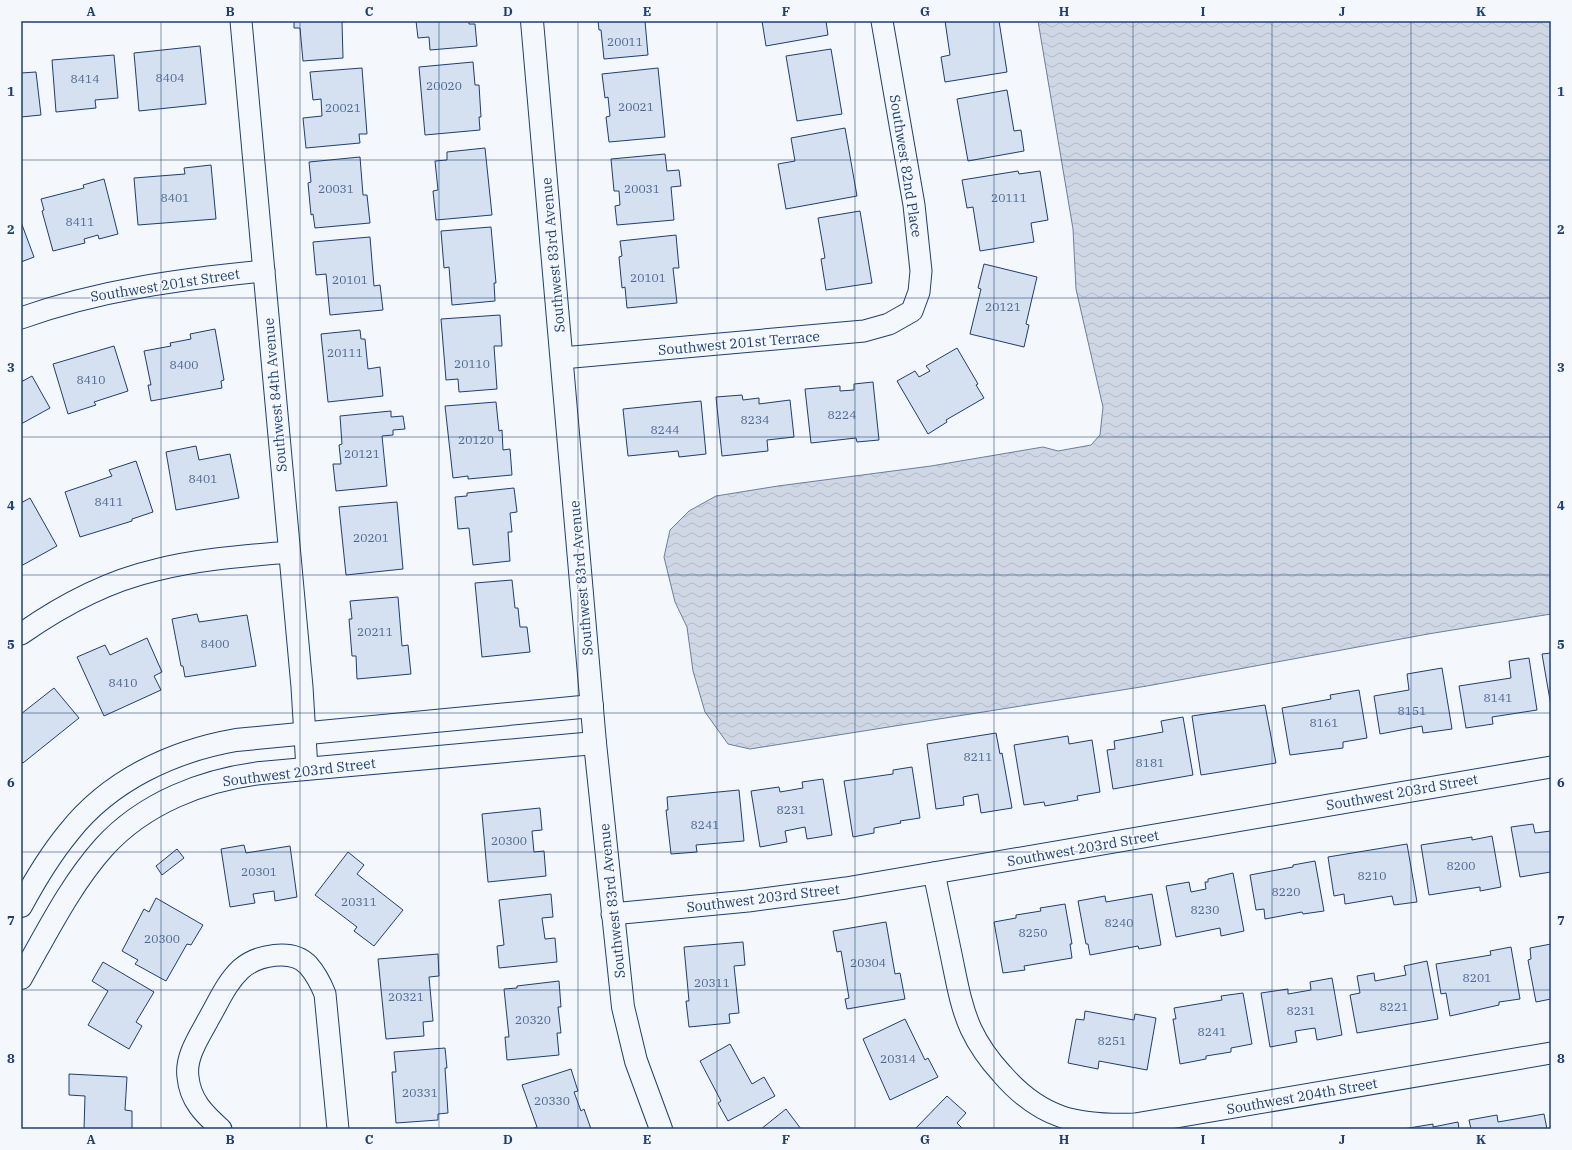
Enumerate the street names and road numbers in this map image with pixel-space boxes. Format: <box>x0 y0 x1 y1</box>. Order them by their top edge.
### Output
street label: Southwest 82nd Place <box>886 93 926 239</box>
street label: Southwest 83rd Avenue <box>537 177 569 333</box>
street label: Southwest 201st Street <box>89 264 241 306</box>
street label: Southwest 84th Avenue <box>259 317 291 473</box>
street label: Southwest 201st Terrace <box>657 327 821 359</box>
street label: Southwest 83rd Avenue <box>565 500 597 656</box>
street label: Southwest 203rd Street <box>221 754 377 790</box>
street label: Southwest 203rd Street <box>1325 770 1479 814</box>
street label: Southwest 83rd Avenue <box>595 823 629 979</box>
street label: Southwest 203rd Street <box>1006 826 1160 870</box>
street label: Southwest 203rd Street <box>685 880 841 916</box>
street label: Southwest 204th Street <box>1225 1074 1379 1118</box>

